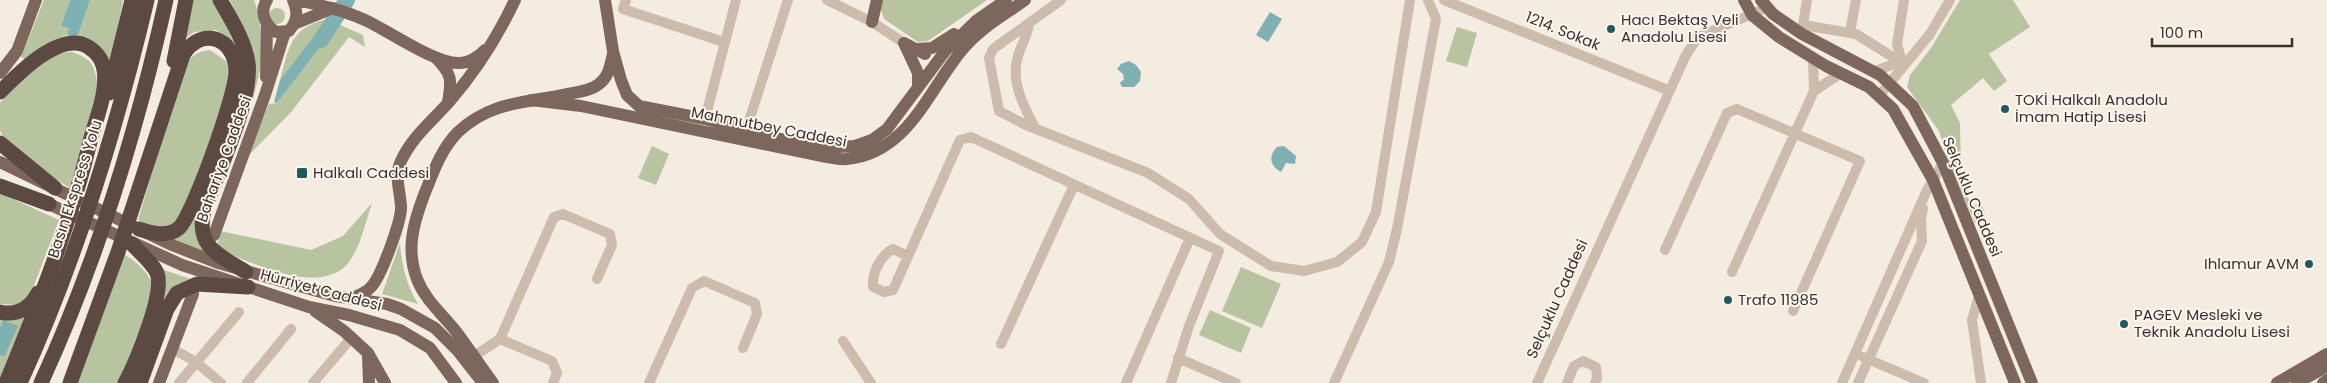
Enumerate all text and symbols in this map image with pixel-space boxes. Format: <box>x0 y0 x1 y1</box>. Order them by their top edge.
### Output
street label: 1214. Sokak <box>1523 6 1604 55</box>
place label: Hacı Bektaş Veli Anadolu Lisesi <box>1621 9 1739 47</box>
scale bar <box>2152 15 2292 47</box>
text: 100 m <box>2160 22 2203 43</box>
marker: Hacı Bektaş Veli Anadolu Lisesi <box>1605 23 1617 35</box>
place label: TOKİ Halkalı Anadolu İmam Hatip Lisesi <box>2015 89 2168 127</box>
street label: Bahariye Caddesi <box>191 93 256 225</box>
street label: Mahmutbey Caddesi <box>690 101 849 152</box>
marker: TOKİ Halkalı Anadolu İmam Hatip Lisesi <box>1999 103 2011 115</box>
street label: Basın Ekspress Yolu <box>42 117 107 261</box>
street label: Selçuklu Caddesi <box>1938 134 2007 260</box>
place label: Halkalı Caddesi <box>313 162 429 183</box>
marker: Halkalı Caddesi <box>295 166 309 180</box>
street label: Selçuklu Caddesi <box>1521 236 1592 362</box>
place label: Ihlamur AVM <box>2204 253 2299 274</box>
marker: Ihlamur AVM <box>2303 258 2315 270</box>
street label: Hürriyet Caddesi <box>258 263 384 316</box>
place label: Trafo 11985 <box>1738 289 1818 310</box>
marker: Trafo 11985 <box>1722 294 1734 306</box>
place label: PAGEV Mesleki ve Teknik Anadolu Lisesi <box>2134 304 2290 342</box>
marker: PAGEV Mesleki ve Teknik Anadolu Lisesi <box>2118 318 2130 330</box>

